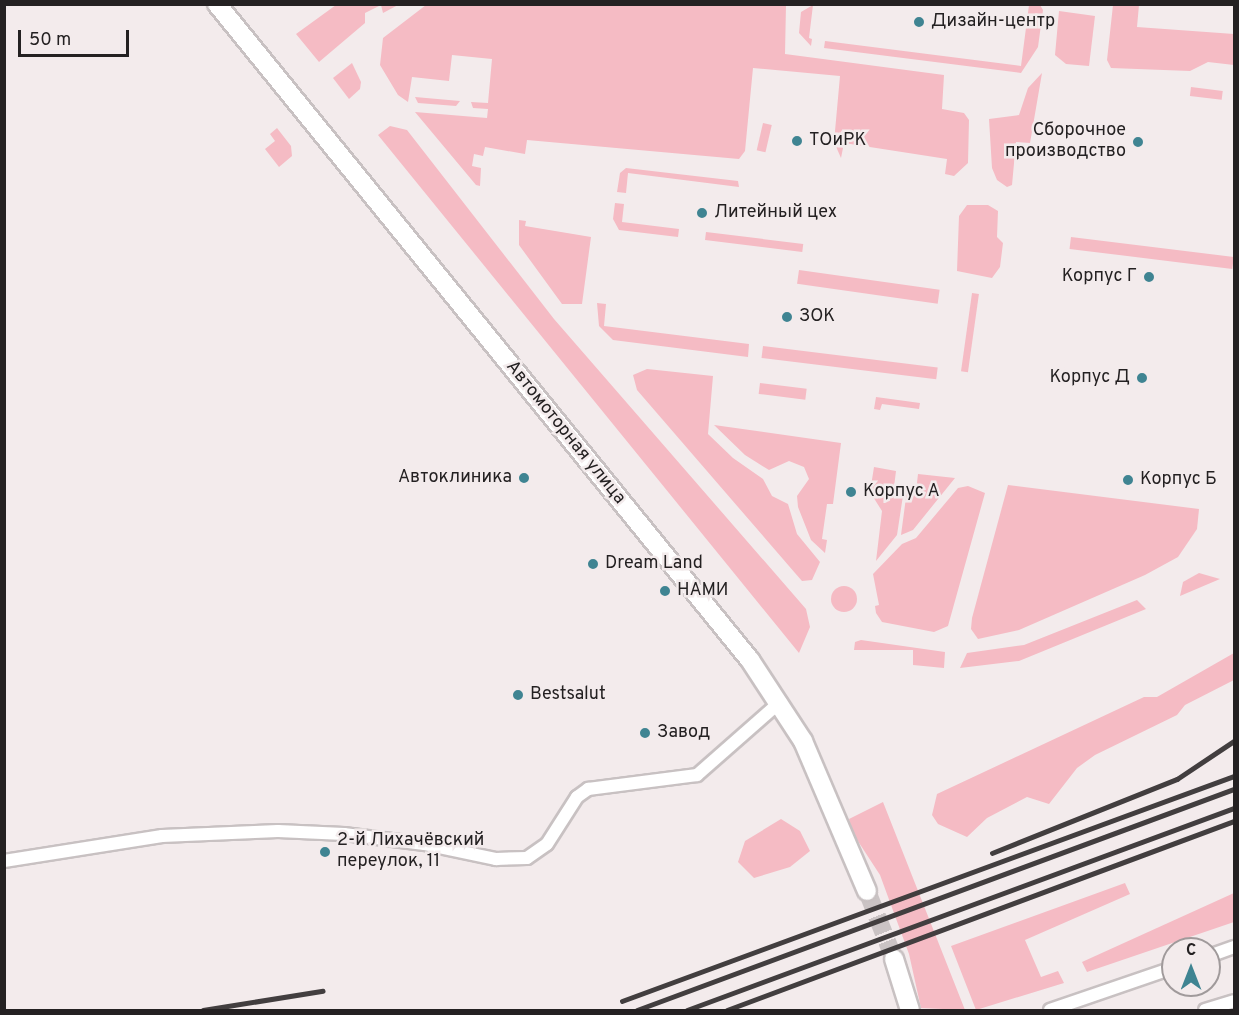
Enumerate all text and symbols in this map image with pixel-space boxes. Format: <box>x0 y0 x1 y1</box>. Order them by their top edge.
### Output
place label: Дизайн-центр <box>931 11 1055 33</box>
marker: Дизайн-центр <box>912 15 926 29</box>
scale bar <box>21 18 132 56</box>
text: 50 m <box>29 29 71 52</box>
place label: Сборочное производство <box>1005 121 1126 164</box>
place label: ТОиРК <box>809 130 866 152</box>
marker: ТОиРК <box>790 134 804 148</box>
marker: Сборочное производство <box>1131 135 1145 149</box>
place label: Литейный цех <box>714 202 837 224</box>
marker: Литейный цех <box>695 206 709 220</box>
place label: Корпус Г <box>1062 266 1137 288</box>
marker: Корпус Г <box>1142 270 1156 284</box>
place label: ЗОК <box>799 306 835 328</box>
marker: ЗОК <box>780 310 794 324</box>
street label: Автомоторная улица <box>501 357 629 509</box>
place label: Корпус Д <box>1049 367 1130 389</box>
marker: Корпус Д <box>1135 371 1149 385</box>
place label: Автоклиника <box>398 467 512 489</box>
place label: Корпус Б <box>1140 469 1217 491</box>
marker: Автоклиника <box>517 471 531 485</box>
marker: Корпус Б <box>1121 473 1135 487</box>
place label: Корпус А <box>863 481 940 503</box>
marker: Корпус А <box>844 485 858 499</box>
place label: Dream Land <box>605 553 703 575</box>
marker: Dream Land <box>586 557 600 571</box>
place label: НАМИ <box>677 580 729 602</box>
marker: НАМИ <box>658 584 672 598</box>
place label: Bestsalut <box>530 684 606 706</box>
marker: Bestsalut <box>511 688 525 702</box>
place label: Завод <box>657 722 710 744</box>
marker: Завод <box>638 726 652 740</box>
place label: 2-й Лихачёвский переулок, 11 <box>337 831 484 874</box>
marker: 2-й Лихачёвский переулок, 11 <box>318 845 332 859</box>
north arrow <box>1161 937 1221 997</box>
text: С <box>1186 941 1196 961</box>

